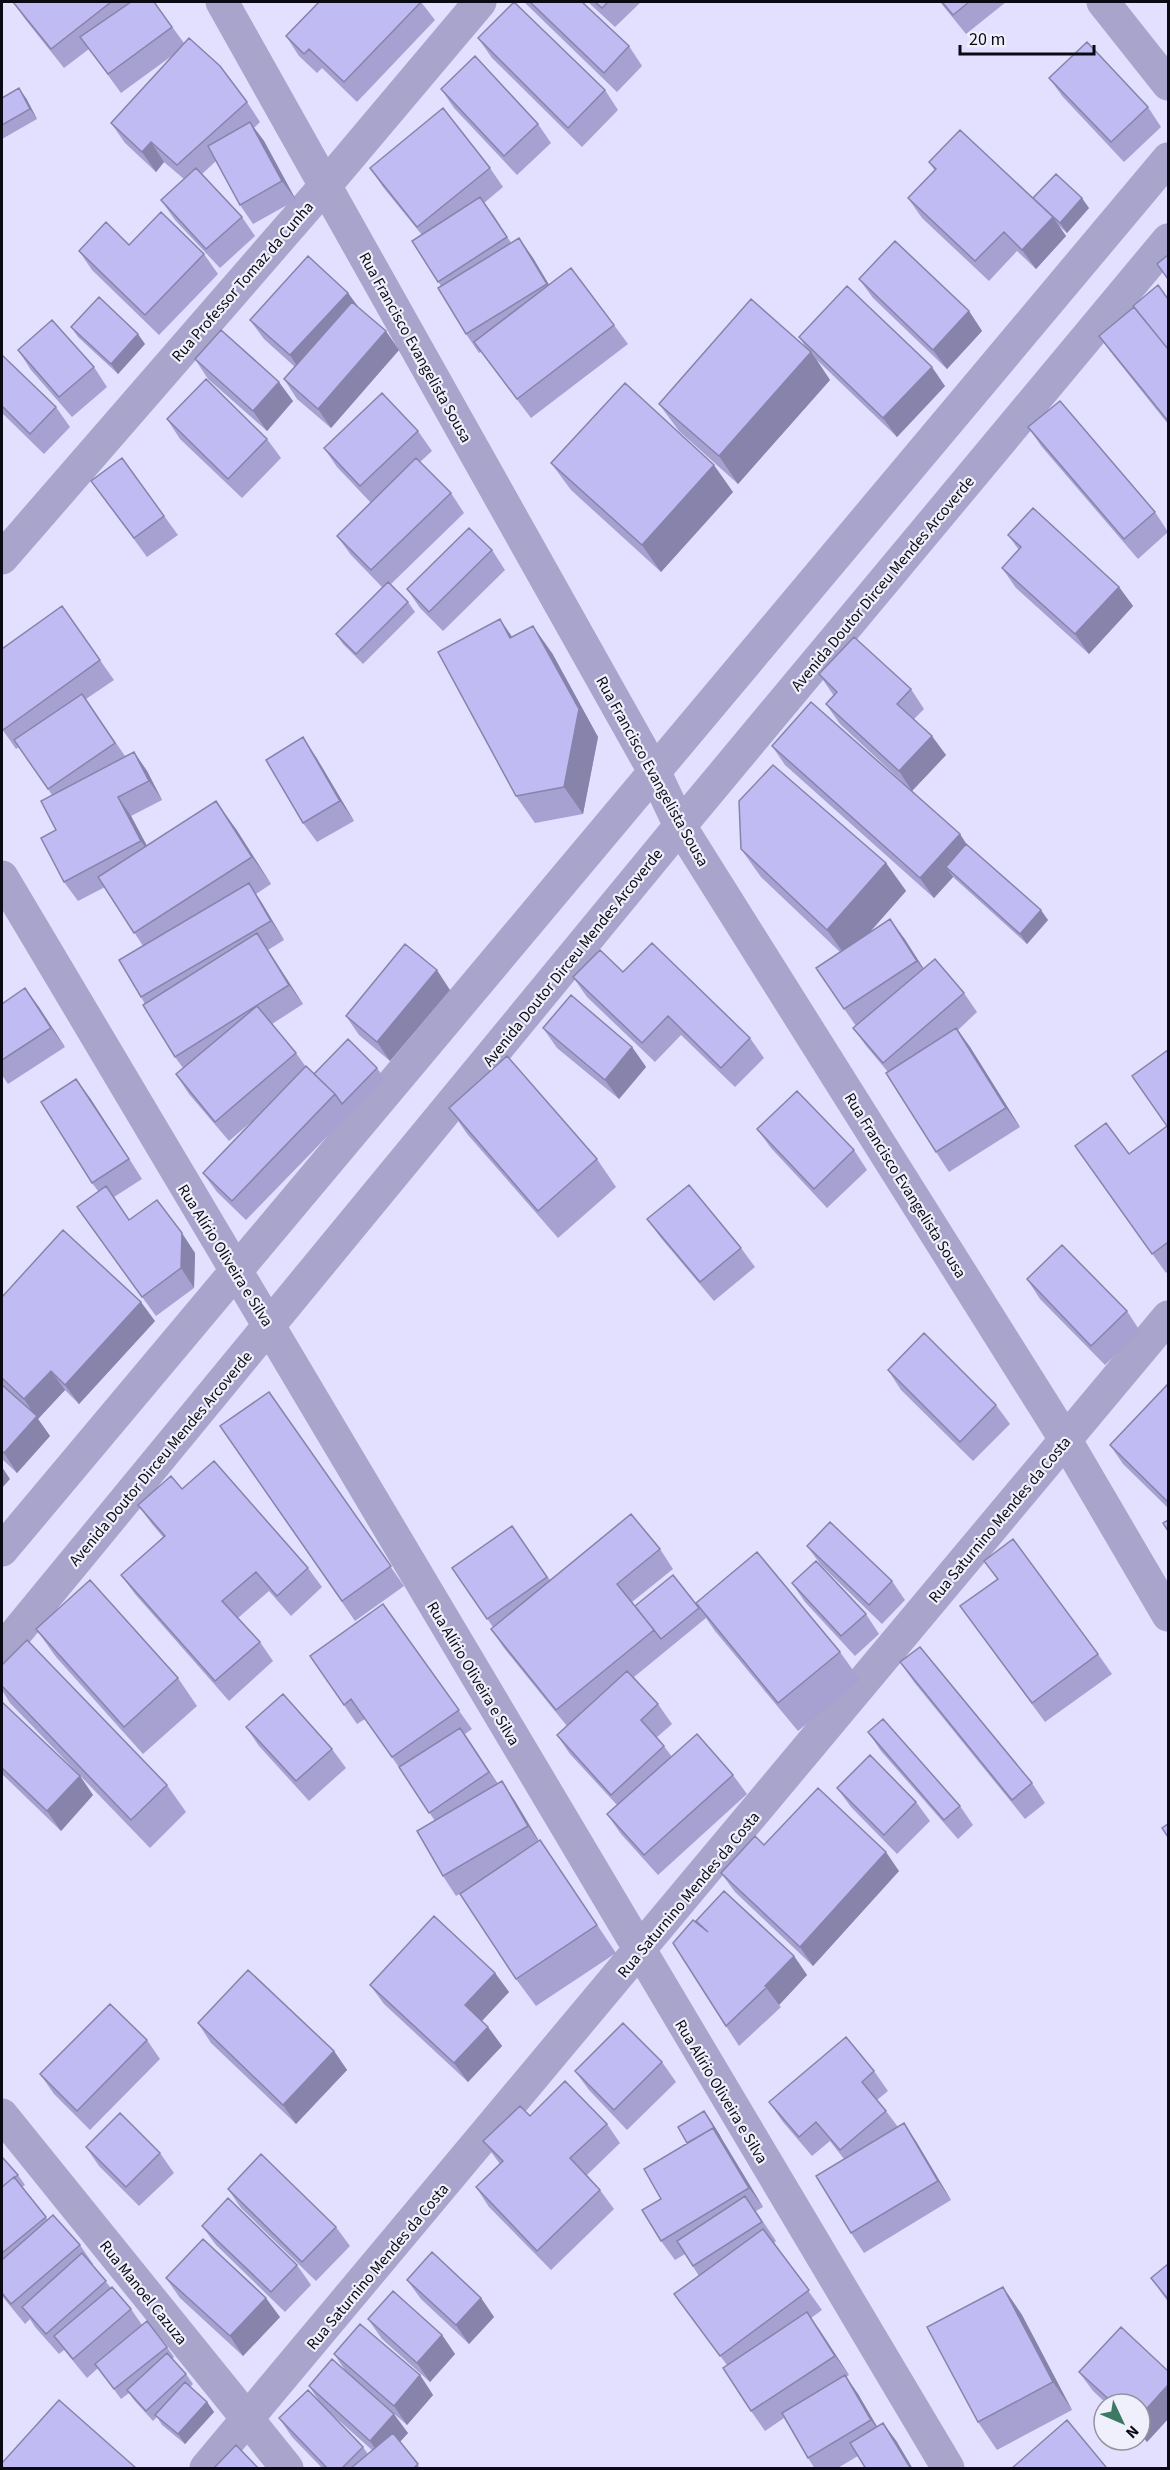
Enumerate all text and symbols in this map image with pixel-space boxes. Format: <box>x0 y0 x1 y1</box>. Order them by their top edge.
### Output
scale bar <box>960 18 1094 56</box>
text: 20 m <box>969 27 1005 52</box>
street label: Rua Professor Tomaz da Cunha <box>167 197 319 367</box>
street label: Rua Francisco Evangelista Sousa <box>353 248 477 447</box>
street label: Avenida Doutor Dirceu Mendes Arcoverde <box>786 471 980 696</box>
street label: Rua Francisco Evangelista Sousa <box>590 672 714 871</box>
street label: Avenida Doutor Dirceu Mendes Arcoverde <box>478 844 668 1071</box>
street label: Rua Francisco Evangelista Sousa <box>839 1089 971 1282</box>
street label: Rua Alírio Oliveira e Silva <box>172 1180 278 1331</box>
street label: Avenida Doutor Dirceu Mendes Arcoverde <box>64 1346 258 1571</box>
street label: Rua Saturnino Mendes da Costa <box>924 1432 1076 1608</box>
street label: Rua Alírio Oliveira e Silva <box>421 1597 525 1750</box>
street label: Rua Saturnino Mendes da Costa <box>613 1807 765 1983</box>
street label: Rua Alírio Oliveira e Silva <box>669 2015 773 2168</box>
street label: Rua Saturnino Mendes da Costa <box>302 2179 454 2355</box>
street label: Rua Manoel Cazuza <box>94 2236 192 2349</box>
north arrow <box>1092 2392 1152 2452</box>
text: N <box>1120 2420 1144 2443</box>

